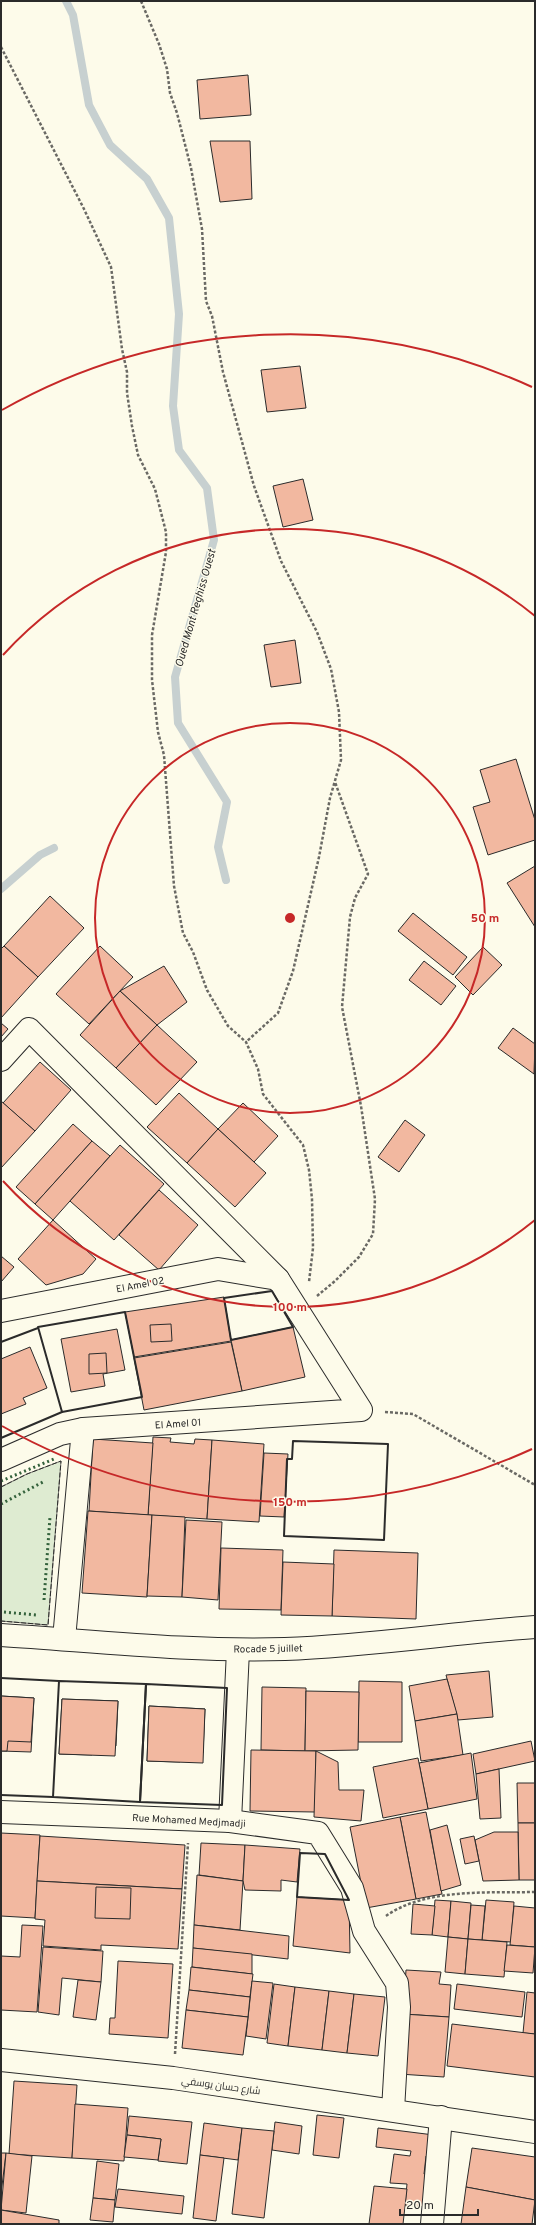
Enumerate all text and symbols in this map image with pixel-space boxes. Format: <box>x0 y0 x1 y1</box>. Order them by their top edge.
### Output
water label: Oued Mont Reghiss Ouest <box>172 547 220 669</box>
centre of rings <box>283 911 297 925</box>
text: 50 m <box>471 911 499 927</box>
street label: El Amel 02 <box>115 1274 166 1297</box>
text: 100 m <box>273 1300 307 1316</box>
street label: El Amel 01 <box>154 1416 202 1433</box>
text: 150 m <box>273 1495 307 1511</box>
street label: Rocade 5 juillet <box>233 1642 303 1657</box>
street label: Rue Mohamed Medjmadji <box>132 1812 246 1831</box>
street label: شارع حسان يوسفي <box>180 2074 261 2098</box>
scale bar <box>400 2191 478 2217</box>
text: 20 m <box>406 2198 434 2214</box>

